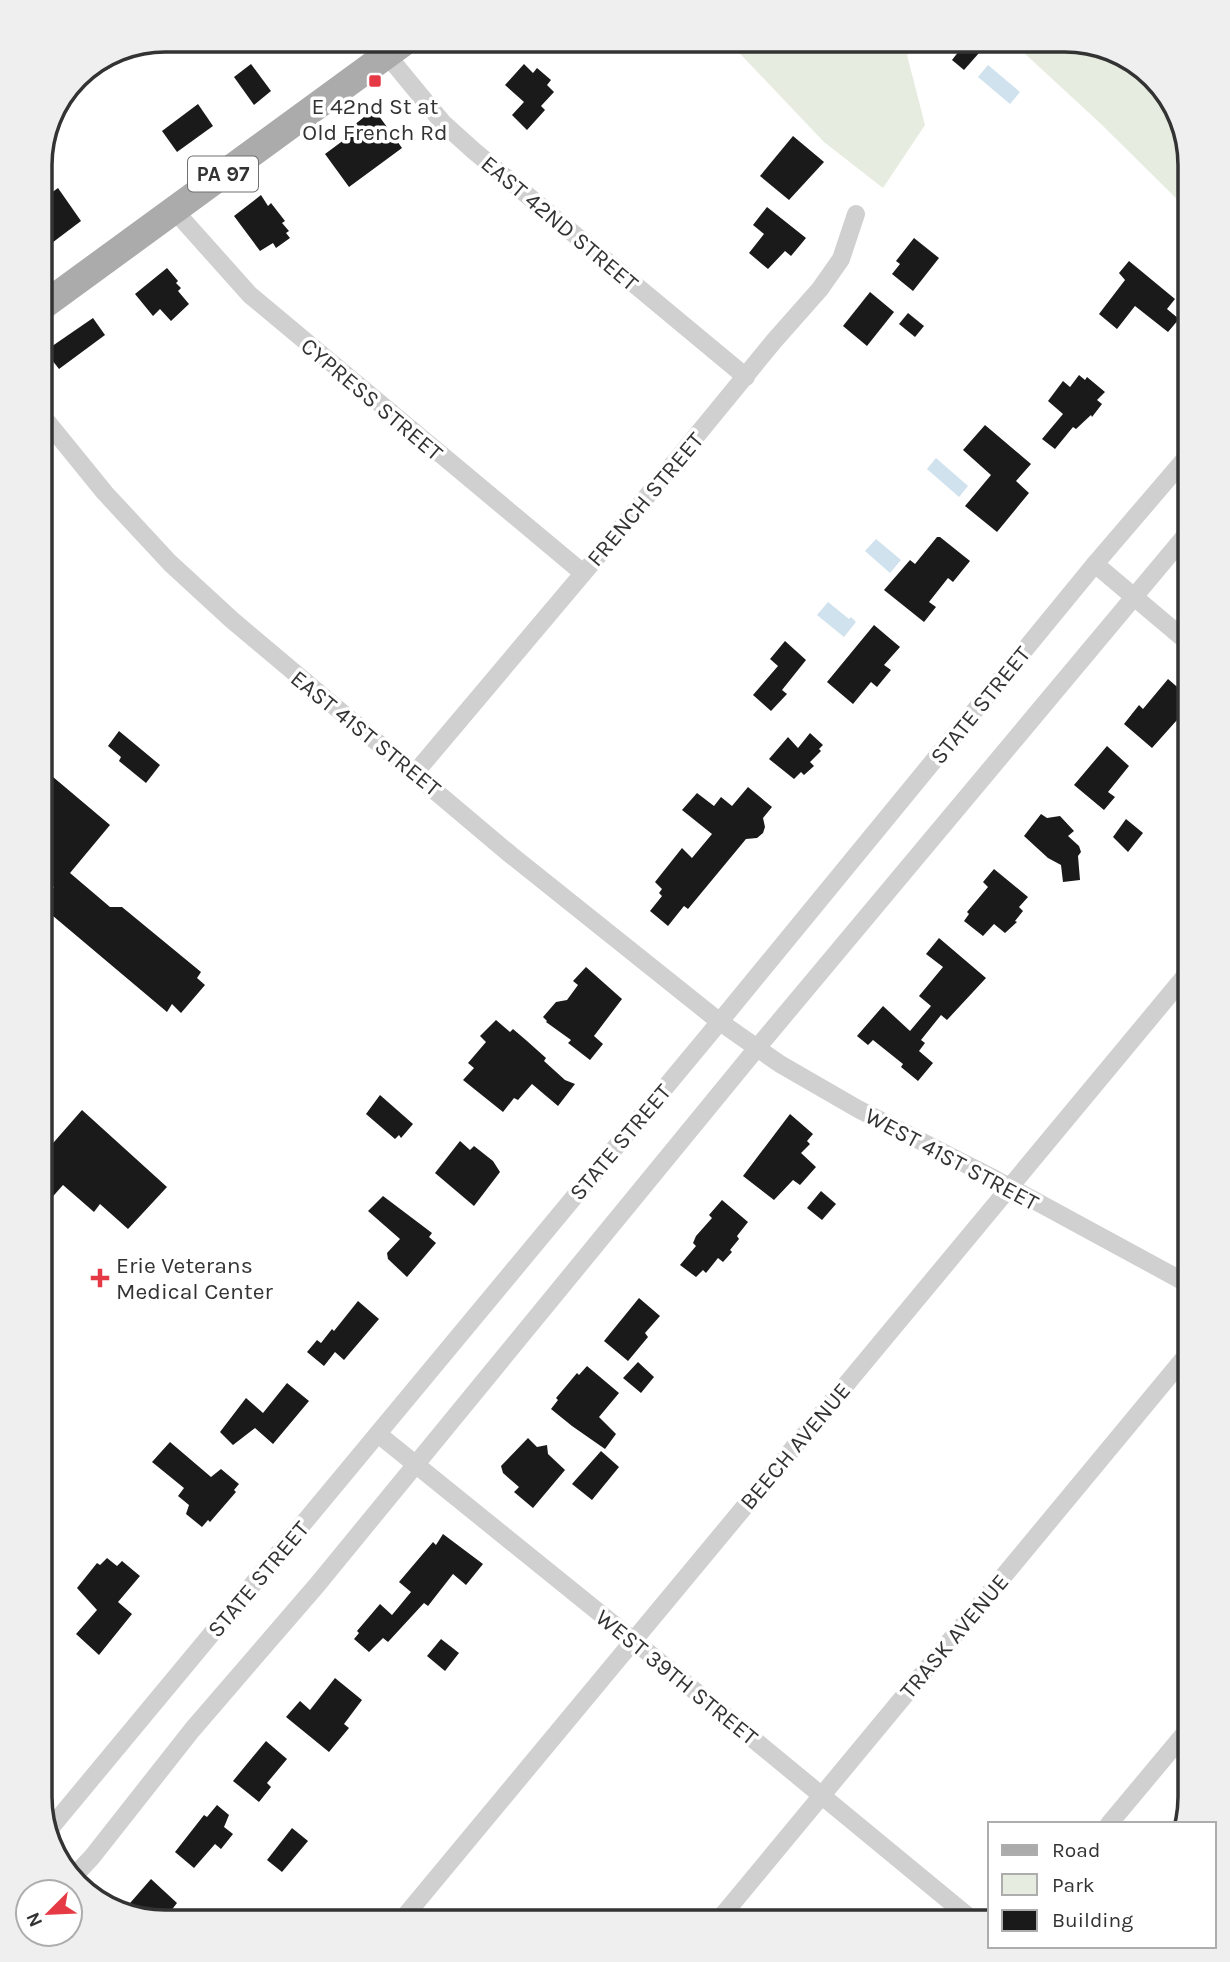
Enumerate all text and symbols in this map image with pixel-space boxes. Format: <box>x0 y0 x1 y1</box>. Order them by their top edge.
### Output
marker: E 42nd St at Old French Rd <box>367 73 383 89</box>
place label: E 42nd St at Old French Rd <box>302 93 448 146</box>
street label: EAST 42ND STREET <box>476 150 644 297</box>
road number: PA 97 <box>188 156 258 192</box>
street label: CYPRESS STREET <box>295 332 448 467</box>
street label: FRENCH STREET <box>581 426 710 572</box>
street label: STATE STREET <box>925 641 1036 770</box>
street label: EAST 41ST STREET <box>285 665 447 802</box>
street label: STATE STREET <box>564 1078 677 1206</box>
street label: WEST 41ST STREET <box>860 1102 1044 1217</box>
place label: Erie Veterans Medical Center <box>116 1252 273 1305</box>
marker: Erie Veterans Medical Center <box>90 1268 110 1288</box>
street label: BEECH AVENUE <box>735 1377 856 1515</box>
street label: STATE STREET <box>202 1515 315 1643</box>
street label: TRASK AVENUE <box>894 1569 1014 1704</box>
street label: WEST 39TH STREET <box>590 1604 763 1751</box>
legend <box>988 1822 1216 1948</box>
text: Road <box>1052 1838 1100 1862</box>
text: Park <box>1052 1873 1095 1897</box>
north arrow <box>14 1878 84 1948</box>
text: Building <box>1052 1908 1133 1932</box>
text: N <box>22 1909 47 1930</box>

